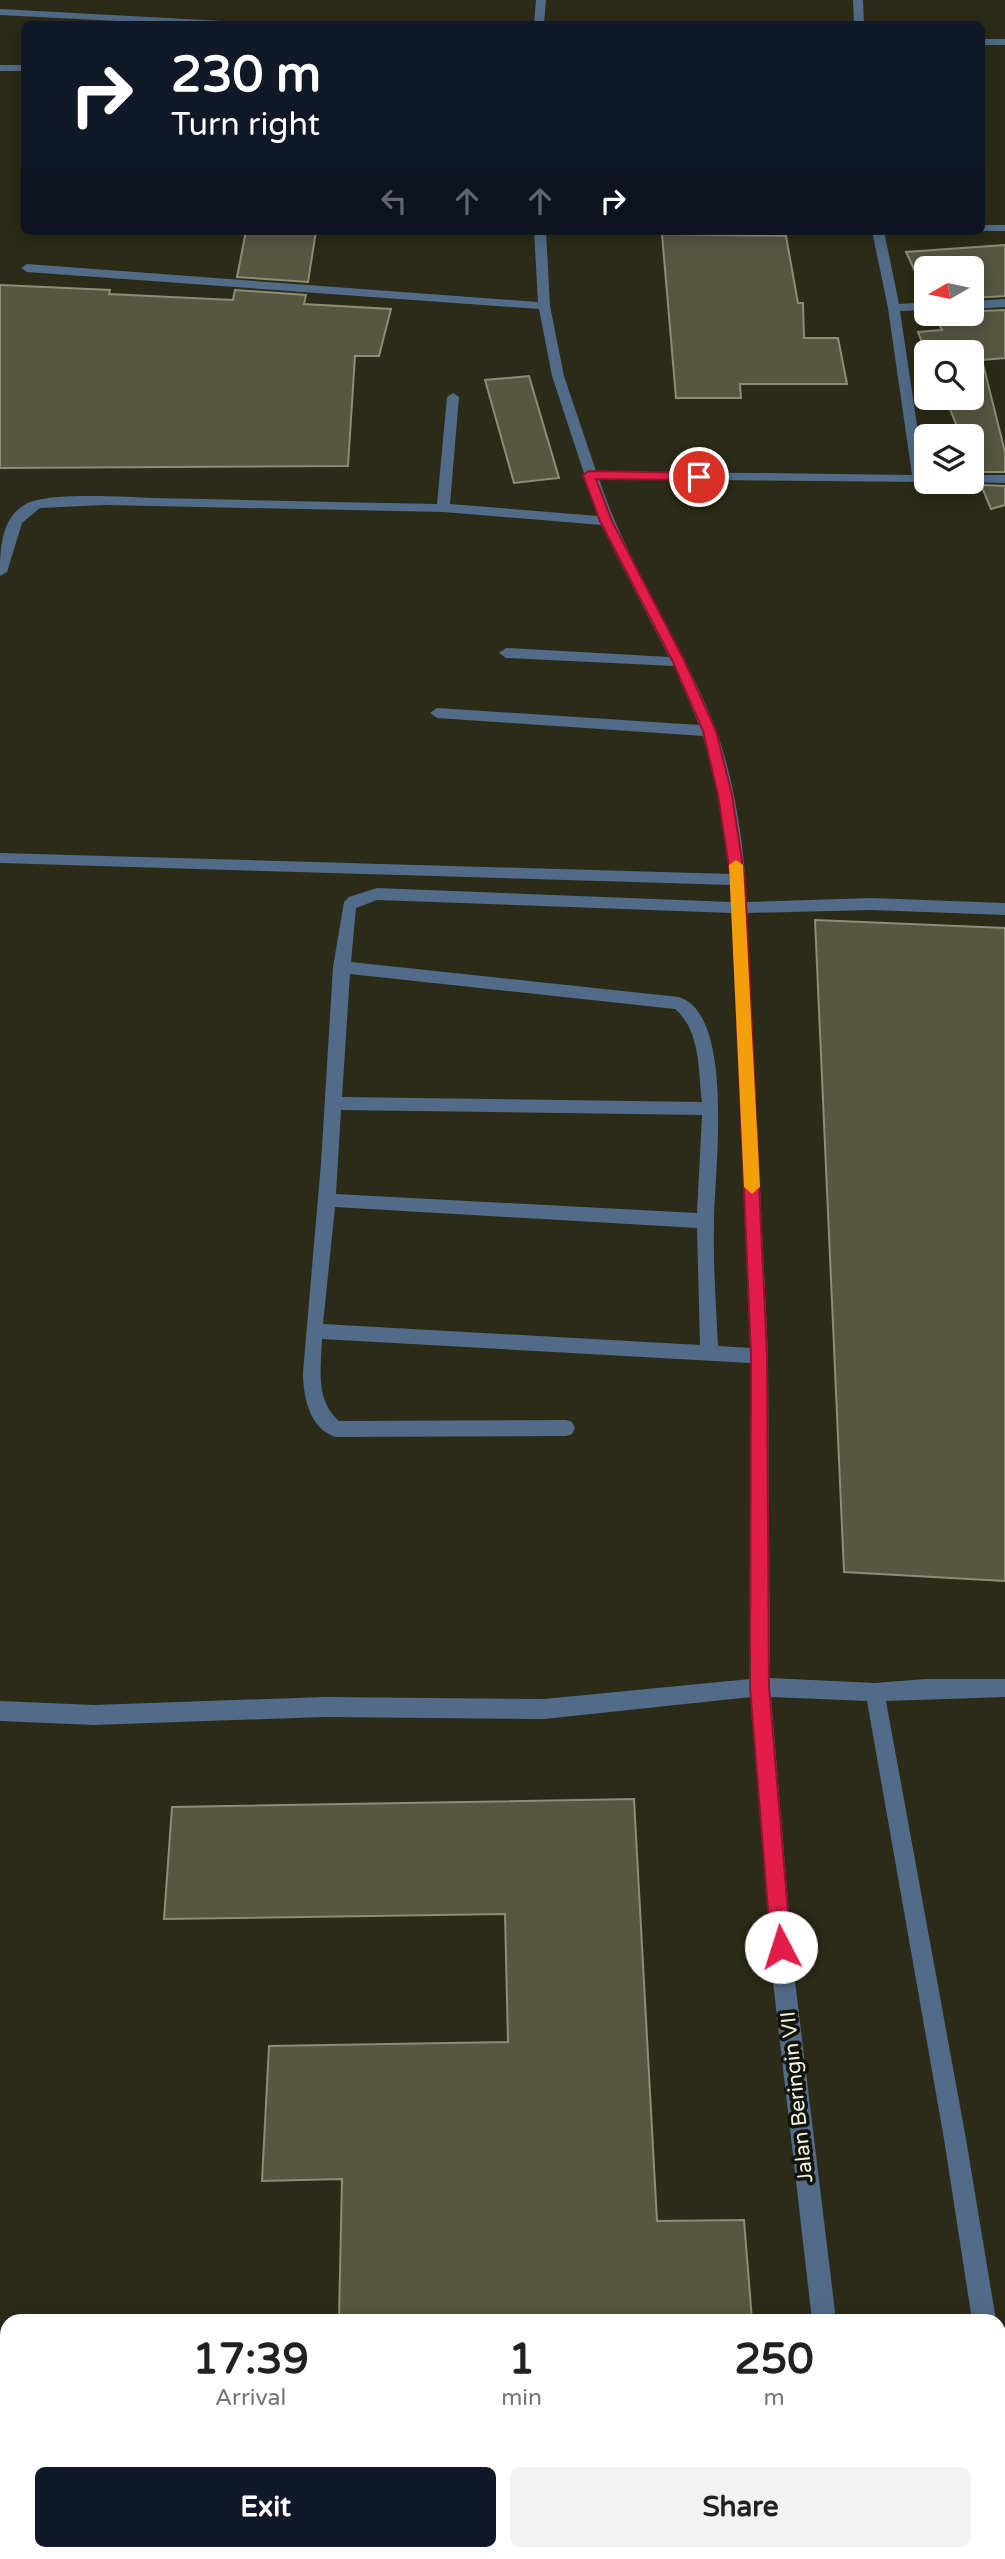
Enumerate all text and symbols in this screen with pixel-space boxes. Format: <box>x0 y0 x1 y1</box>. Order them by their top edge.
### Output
text: 230 m <box>171 46 321 105</box>
icon: right <box>56 49 147 140</box>
text: Turn right <box>171 106 320 144</box>
icon: left <box>375 182 413 220</box>
icon: ahead <box>448 182 486 220</box>
icon: ahead <box>521 182 559 220</box>
icon: right <box>594 182 632 220</box>
north arrow <box>914 256 984 326</box>
map controls <box>914 256 984 494</box>
button: search <box>914 340 984 410</box>
button: layers <box>914 424 984 494</box>
pin <box>669 447 729 507</box>
icon: arrive <box>680 458 718 496</box>
position arrow <box>744 1910 818 1984</box>
street label: Jalan Beringin VII <box>776 2010 818 2184</box>
text: 17:39 <box>192 2334 309 2385</box>
text: 1 <box>508 2334 535 2385</box>
text: 250 <box>734 2334 814 2385</box>
text: Arrival <box>215 2384 286 2412</box>
text: min <box>501 2384 542 2412</box>
text: m <box>763 2384 785 2412</box>
button: Exit <box>35 2467 496 2547</box>
button: Share <box>510 2467 971 2547</box>

